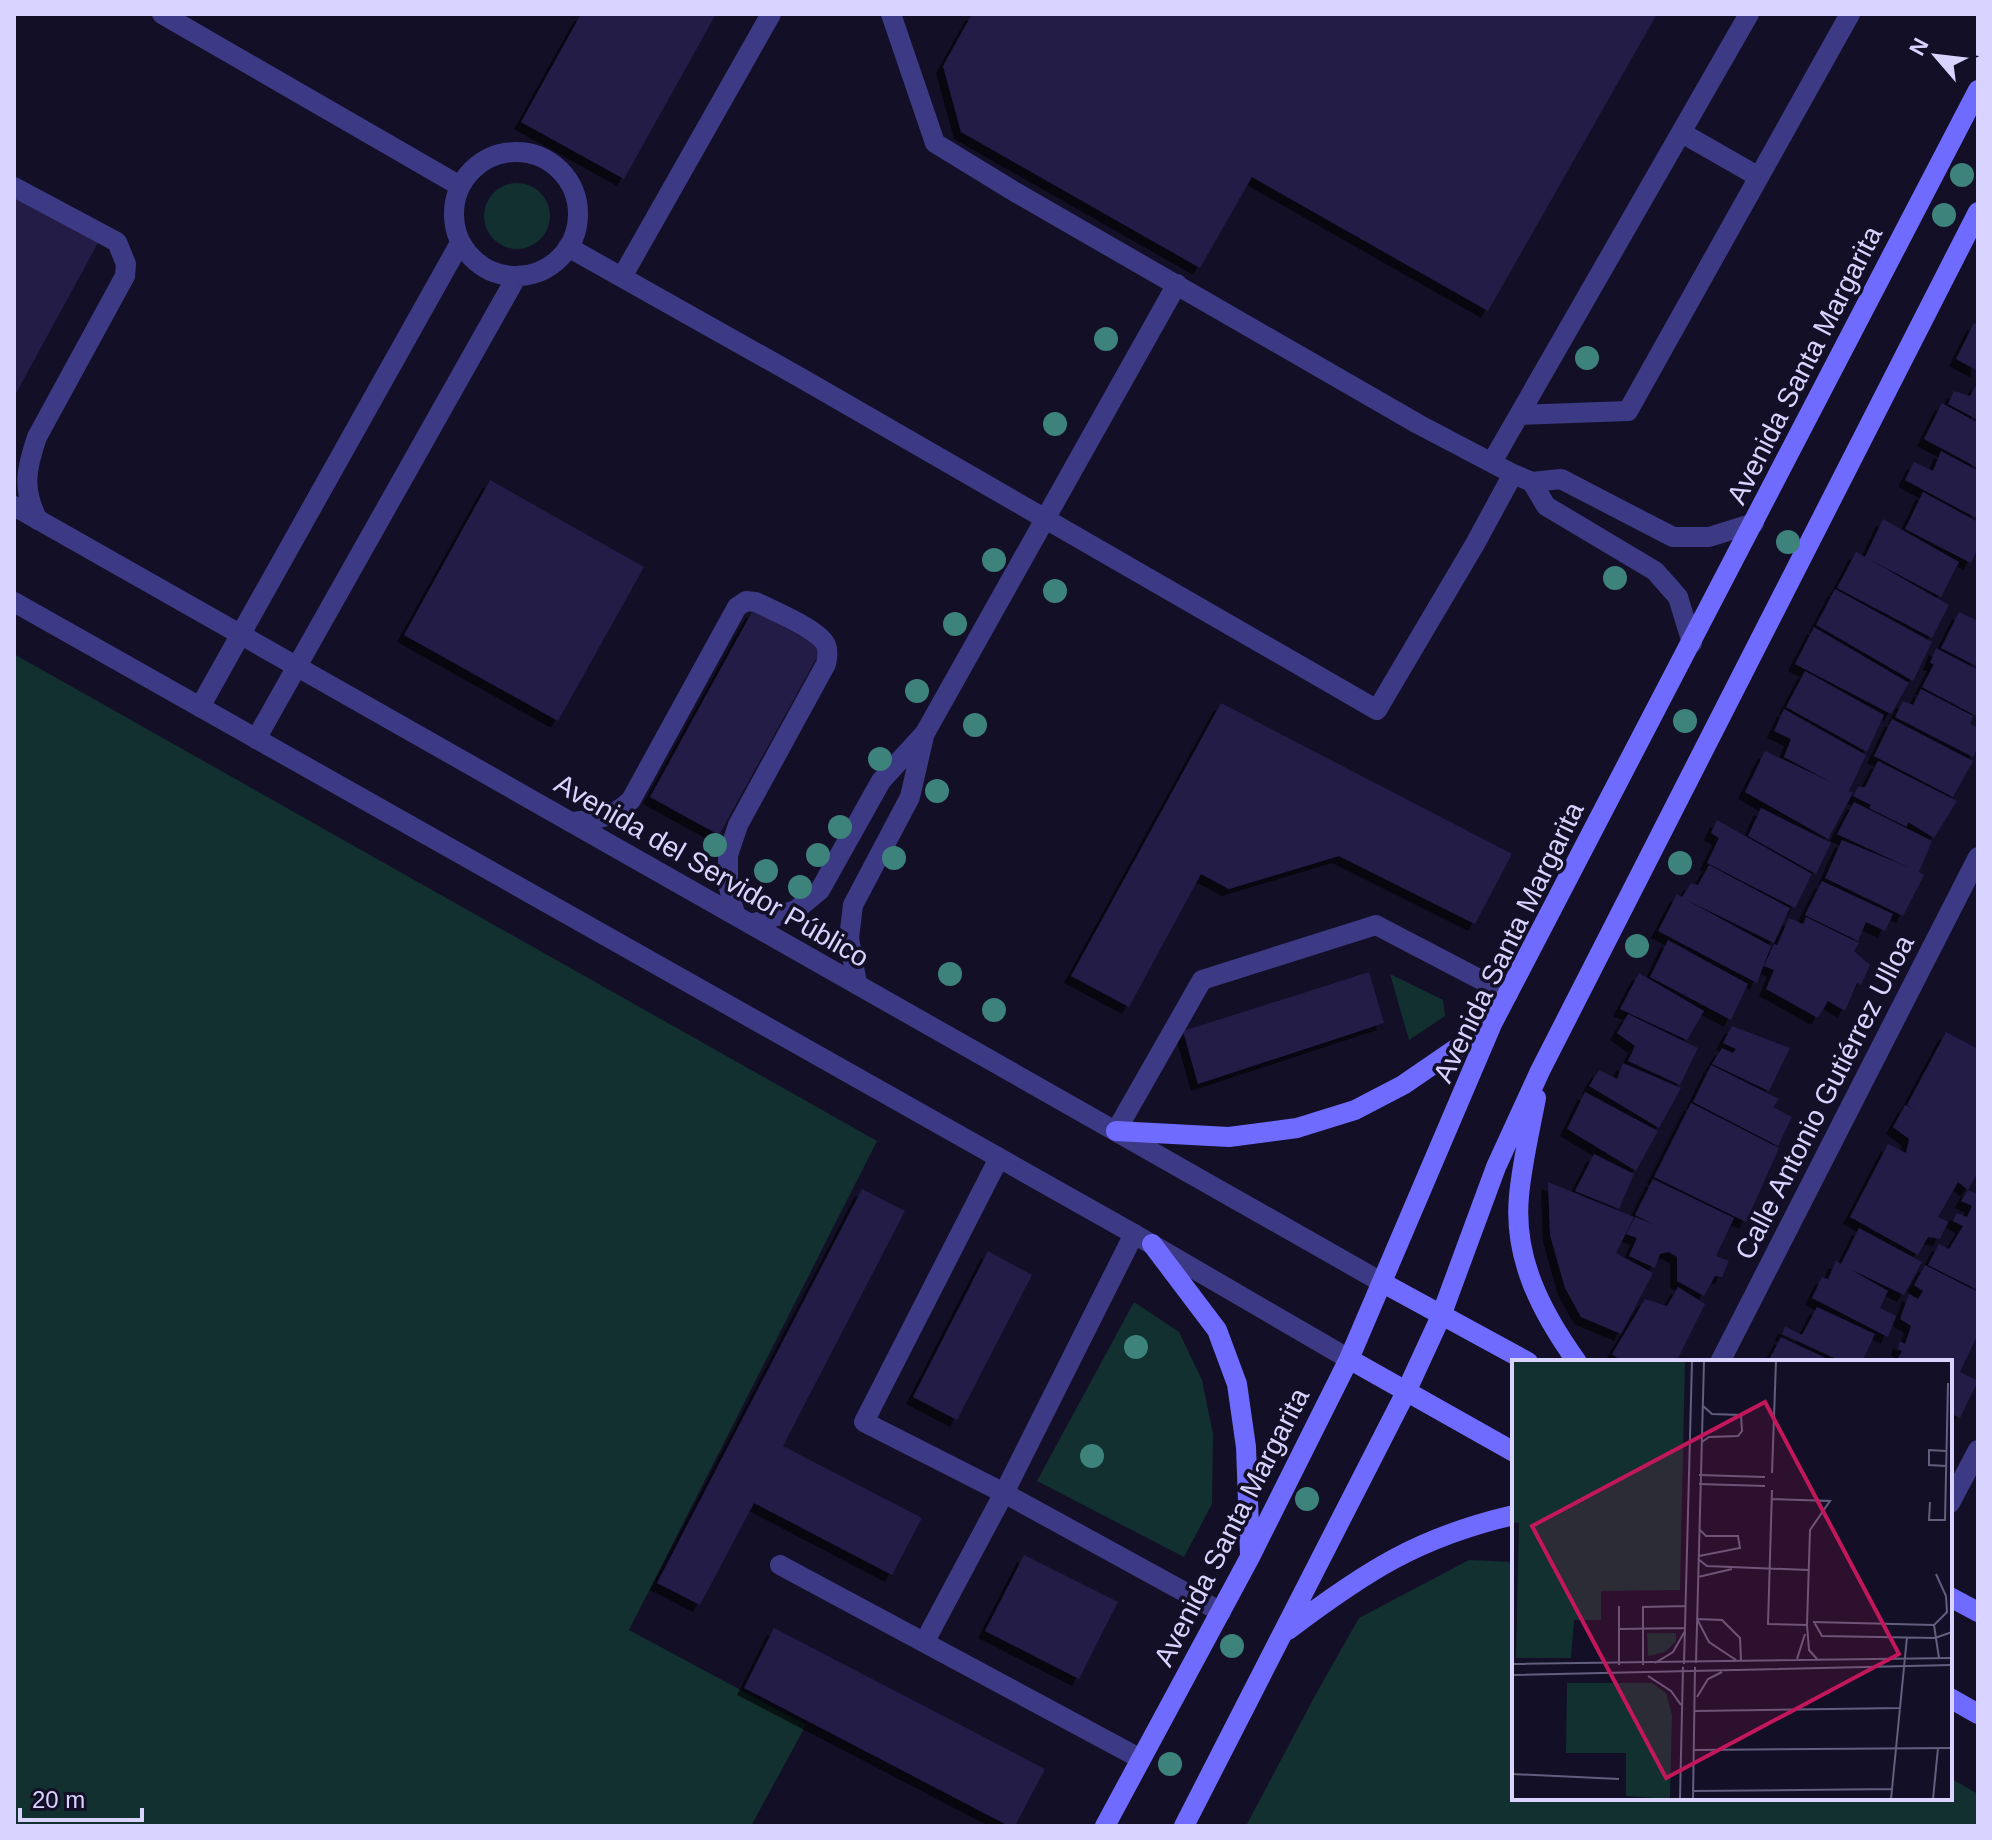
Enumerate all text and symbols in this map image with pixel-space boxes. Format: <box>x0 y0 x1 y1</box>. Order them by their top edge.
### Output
north arrow <box>1896 16 1976 96</box>
text: N <box>1904 34 1934 60</box>
street label: Avenida Santa Margarita <box>1721 221 1888 509</box>
street label: Avenida del Servidor Público <box>549 768 874 973</box>
street label: Avenida Santa Margarita <box>1427 797 1590 1087</box>
street label: Calle Antonio Gutiérrez Ulloa <box>1729 930 1920 1264</box>
inset map <box>1512 1360 1952 1800</box>
street label: Avenida Santa Margarita <box>1148 1383 1315 1671</box>
scale bar <box>20 1772 142 1822</box>
text: 20 m <box>32 1786 85 1813</box>

